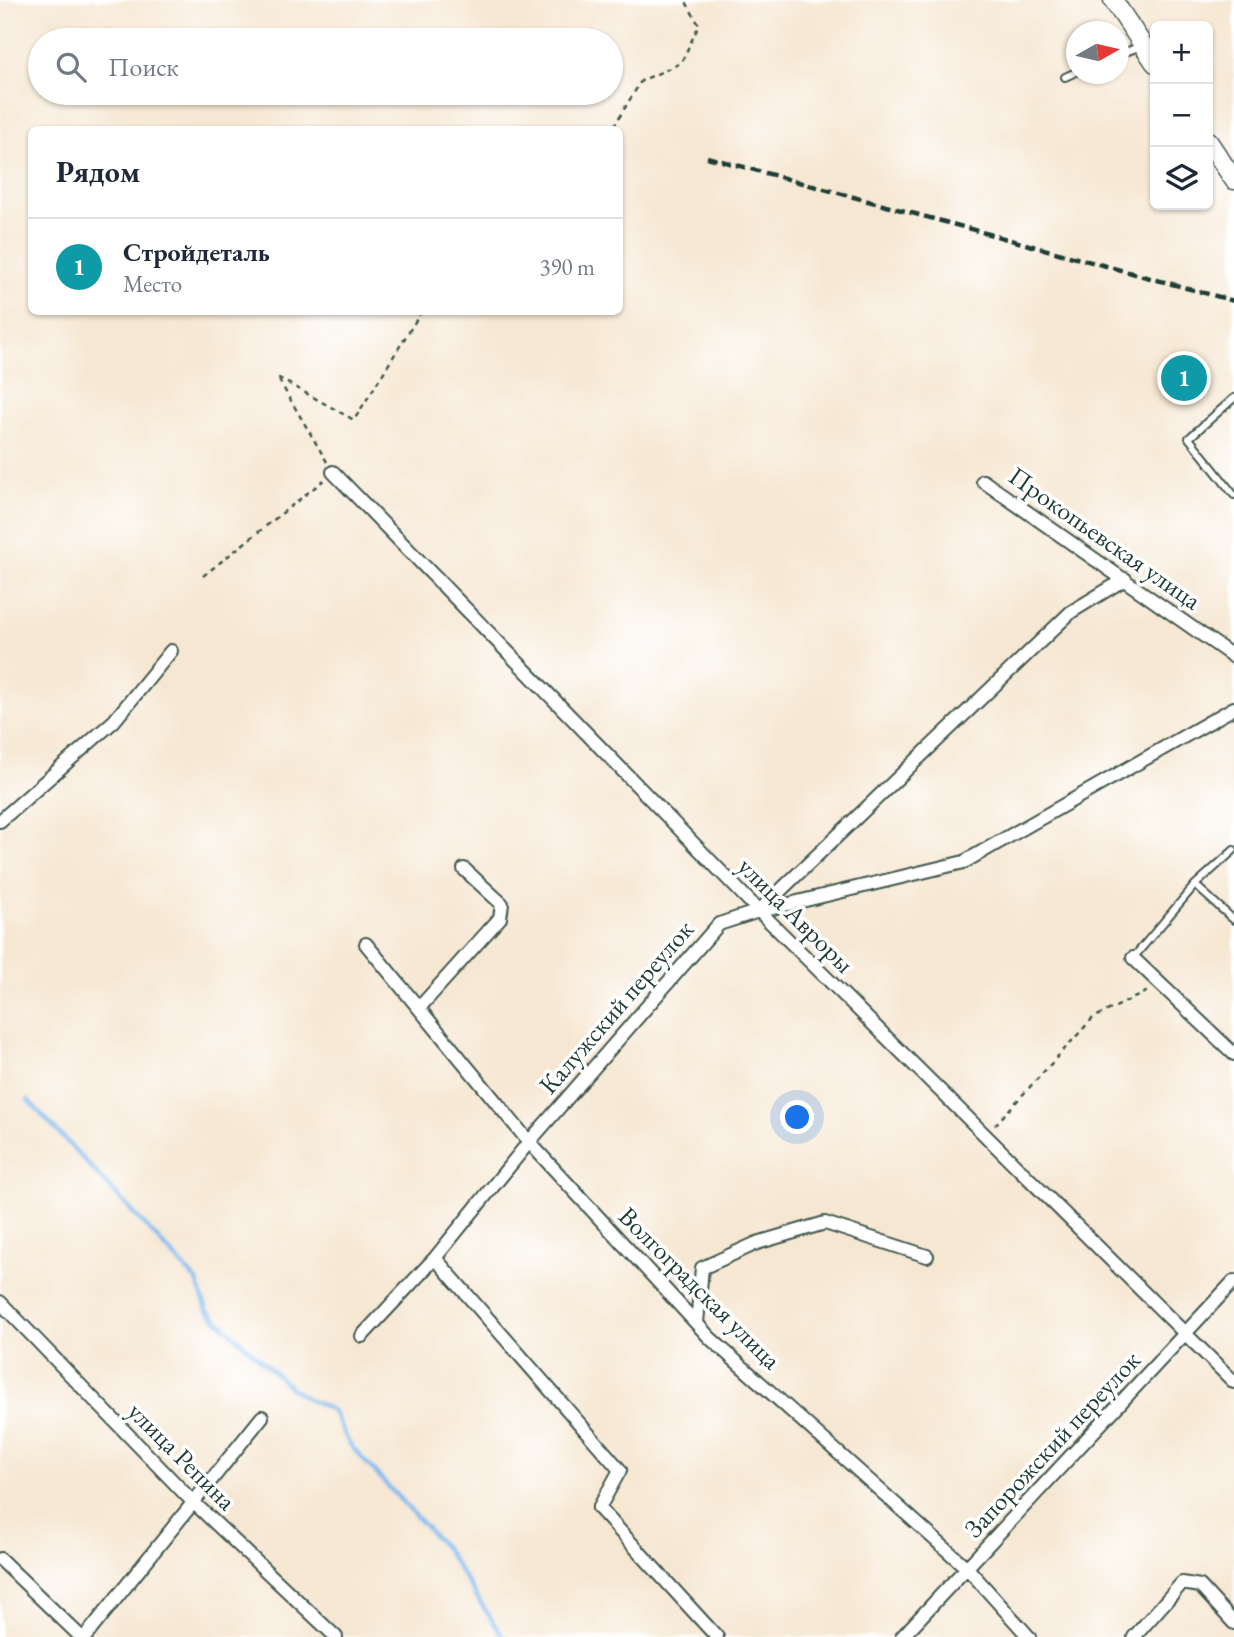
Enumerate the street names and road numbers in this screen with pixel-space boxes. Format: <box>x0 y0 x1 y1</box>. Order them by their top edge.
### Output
street label: Прокопьевская улица <box>1002 459 1208 618</box>
street label: улица Авроры <box>731 850 861 980</box>
street label: Калужский переулок <box>531 912 701 1101</box>
street label: Волгоградская улица <box>611 1199 789 1377</box>
street label: Запорожский переулок <box>956 1343 1148 1545</box>
street label: улица Репина <box>121 1395 244 1518</box>

